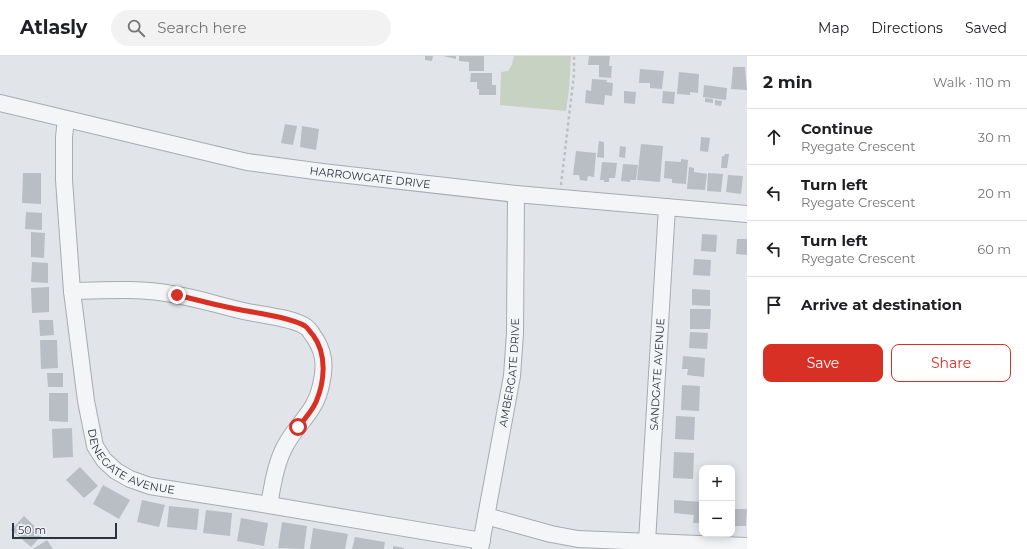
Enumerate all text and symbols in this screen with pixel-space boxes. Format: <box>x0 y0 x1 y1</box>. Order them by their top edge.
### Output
search box <box>111 10 391 46</box>
text: Atlasly <box>20 16 87 39</box>
icon: search <box>125 17 147 39</box>
text: Search here <box>157 18 247 37</box>
text: Map <box>818 19 849 37</box>
text: Directions <box>871 19 943 37</box>
text: Saved <box>965 19 1007 37</box>
text: 2 min <box>763 72 813 92</box>
text: Walk · 110 m <box>933 74 1011 90</box>
text: Continue <box>801 119 873 138</box>
icon: ahead <box>763 126 785 148</box>
text: 30 m <box>978 129 1011 145</box>
text: Ryegate Crescent <box>801 138 916 154</box>
street label: HARROWGATE DRIVE <box>309 163 431 191</box>
text: Turn left <box>801 175 868 194</box>
icon: left <box>763 182 785 204</box>
text: 20 m <box>978 185 1011 201</box>
text: Ryegate Crescent <box>801 194 916 210</box>
text: Turn left <box>801 231 868 250</box>
icon: left <box>763 238 785 260</box>
text: 60 m <box>977 241 1011 257</box>
text: Ryegate Crescent <box>801 250 916 266</box>
route end <box>168 286 186 304</box>
icon: arrive <box>763 294 785 316</box>
text: Arrive at destination <box>801 295 962 314</box>
street label: AMBERGATE DRIVE <box>496 318 522 428</box>
street label: SANDGATE AVENUE <box>647 318 667 431</box>
button: Save <box>763 344 883 382</box>
button: Share <box>891 344 1011 382</box>
route start <box>289 418 307 436</box>
street label: DENEGATE AVENUE <box>85 427 176 497</box>
map controls <box>699 465 735 537</box>
button: + <box>699 465 735 501</box>
button: − <box>699 501 735 537</box>
scale bar <box>12 521 117 540</box>
text: 50 m <box>18 523 46 537</box>

